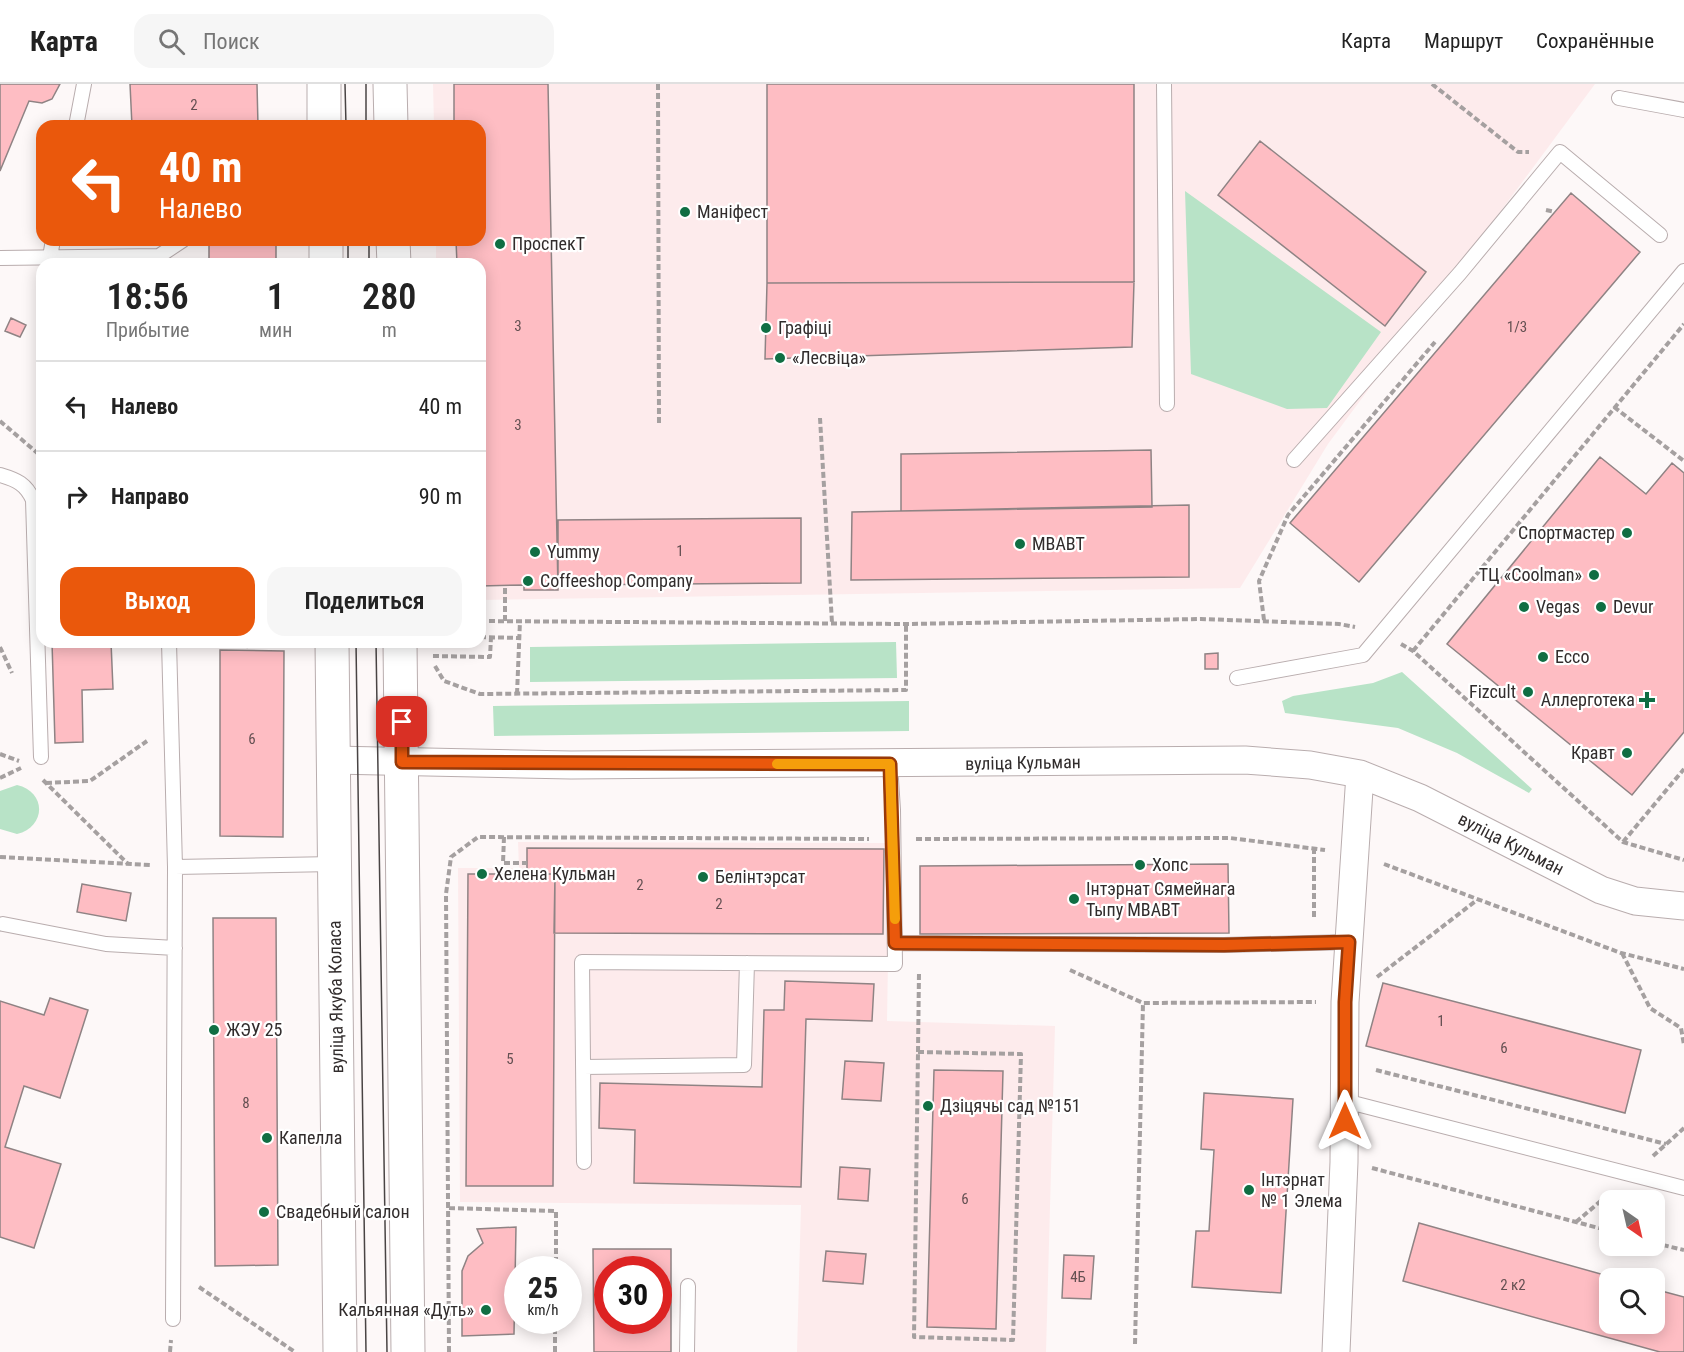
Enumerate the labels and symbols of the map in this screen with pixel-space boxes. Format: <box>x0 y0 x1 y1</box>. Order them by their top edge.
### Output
house number: 2 <box>190 96 198 114</box>
place label: Маніфест <box>697 201 769 222</box>
marker: Маніфест <box>678 205 692 219</box>
place label: ПроспекТ <box>512 233 585 254</box>
marker: ПроспекТ <box>493 237 507 251</box>
house number: 3 <box>514 317 522 335</box>
place label: Графіці <box>778 317 832 338</box>
house number: 1/3 <box>1507 318 1527 336</box>
marker: Графіці <box>759 321 773 335</box>
place label: «Лесвіца» <box>792 347 866 368</box>
marker: «Лесвіца» <box>773 351 787 365</box>
house number: 3 <box>514 416 522 434</box>
place label: Спортмастер <box>1518 522 1615 543</box>
marker: Спортмастер <box>1620 526 1634 540</box>
place label: МВАВТ <box>1032 533 1085 554</box>
marker: МВАВТ <box>1013 537 1027 551</box>
place label: Yummy <box>547 541 600 562</box>
house number: 1 <box>676 542 684 560</box>
marker: Yummy <box>528 545 542 559</box>
place label: ТЦ «Coolman» <box>1479 564 1582 585</box>
marker: ТЦ «Coolman» <box>1587 568 1601 582</box>
place label: Coffeeshop Company <box>540 570 693 591</box>
marker: Coffeeshop Company <box>521 574 535 588</box>
place label: Vegas <box>1536 596 1580 617</box>
place label: Devur <box>1613 596 1654 617</box>
marker: Vegas <box>1517 600 1531 614</box>
marker: Devur <box>1594 600 1608 614</box>
place label: Ecco <box>1555 646 1589 667</box>
marker: Ecco <box>1536 650 1550 664</box>
place label: Fizcult <box>1469 681 1516 702</box>
marker: Fizcult <box>1521 685 1535 699</box>
place label: Аллерготека <box>1541 689 1635 710</box>
marker: Аллерготека <box>1640 693 1654 707</box>
pin <box>376 696 427 747</box>
house number: 6 <box>248 730 256 748</box>
place label: Кравт <box>1571 742 1615 763</box>
marker: Кравт <box>1620 746 1634 760</box>
street label: вуліца Кульман <box>965 751 1081 774</box>
street label: вуліца Кульман <box>1455 808 1568 879</box>
place label: Хопс <box>1152 854 1188 875</box>
marker: Хопс <box>1133 858 1147 872</box>
place label: Хелена Кульман <box>494 863 616 884</box>
place label: Белінтэрсат <box>715 866 806 887</box>
marker: Хелена Кульман <box>475 867 489 881</box>
marker: Белінтэрсат <box>696 870 710 884</box>
house number: 2 <box>636 876 644 894</box>
place label: Інтэрнат Сямейнага Тыпу МВАВТ <box>1086 878 1235 920</box>
marker: Інтэрнат Сямейнага Тыпу МВАВТ <box>1067 892 1081 906</box>
house number: 2 <box>715 895 723 913</box>
street label: вуліца Якуба Коласа <box>324 920 347 1074</box>
house number: 1 <box>1437 1012 1445 1030</box>
place label: ЖЭУ 25 <box>226 1019 283 1040</box>
marker: ЖЭУ 25 <box>207 1023 221 1037</box>
house number: 6 <box>1500 1039 1508 1057</box>
house number: 5 <box>506 1050 514 1068</box>
position arrow <box>1313 1089 1377 1153</box>
house number: 8 <box>242 1094 250 1112</box>
place label: Дзіцячы сад №151 <box>940 1095 1081 1116</box>
marker: Дзіцячы сад №151 <box>921 1099 935 1113</box>
place label: Капелла <box>279 1127 342 1148</box>
marker: Капелла <box>260 1131 274 1145</box>
place label: Інтэрнат № 1 Элема <box>1261 1169 1342 1211</box>
marker: Інтэрнат № 1 Элема <box>1242 1183 1256 1197</box>
house number: 6 <box>961 1190 969 1208</box>
north arrow <box>1599 1190 1665 1256</box>
place label: Свадебный салон <box>276 1201 410 1222</box>
marker: Свадебный салон <box>257 1205 271 1219</box>
speed limit sign: 30 <box>594 1256 672 1334</box>
house number: 4Б <box>1070 1268 1086 1286</box>
house number: 2 к2 <box>1500 1276 1526 1294</box>
place label: Кальянная «Дуть» <box>338 1299 474 1320</box>
marker: Кальянная «Дуть» <box>479 1303 493 1317</box>

